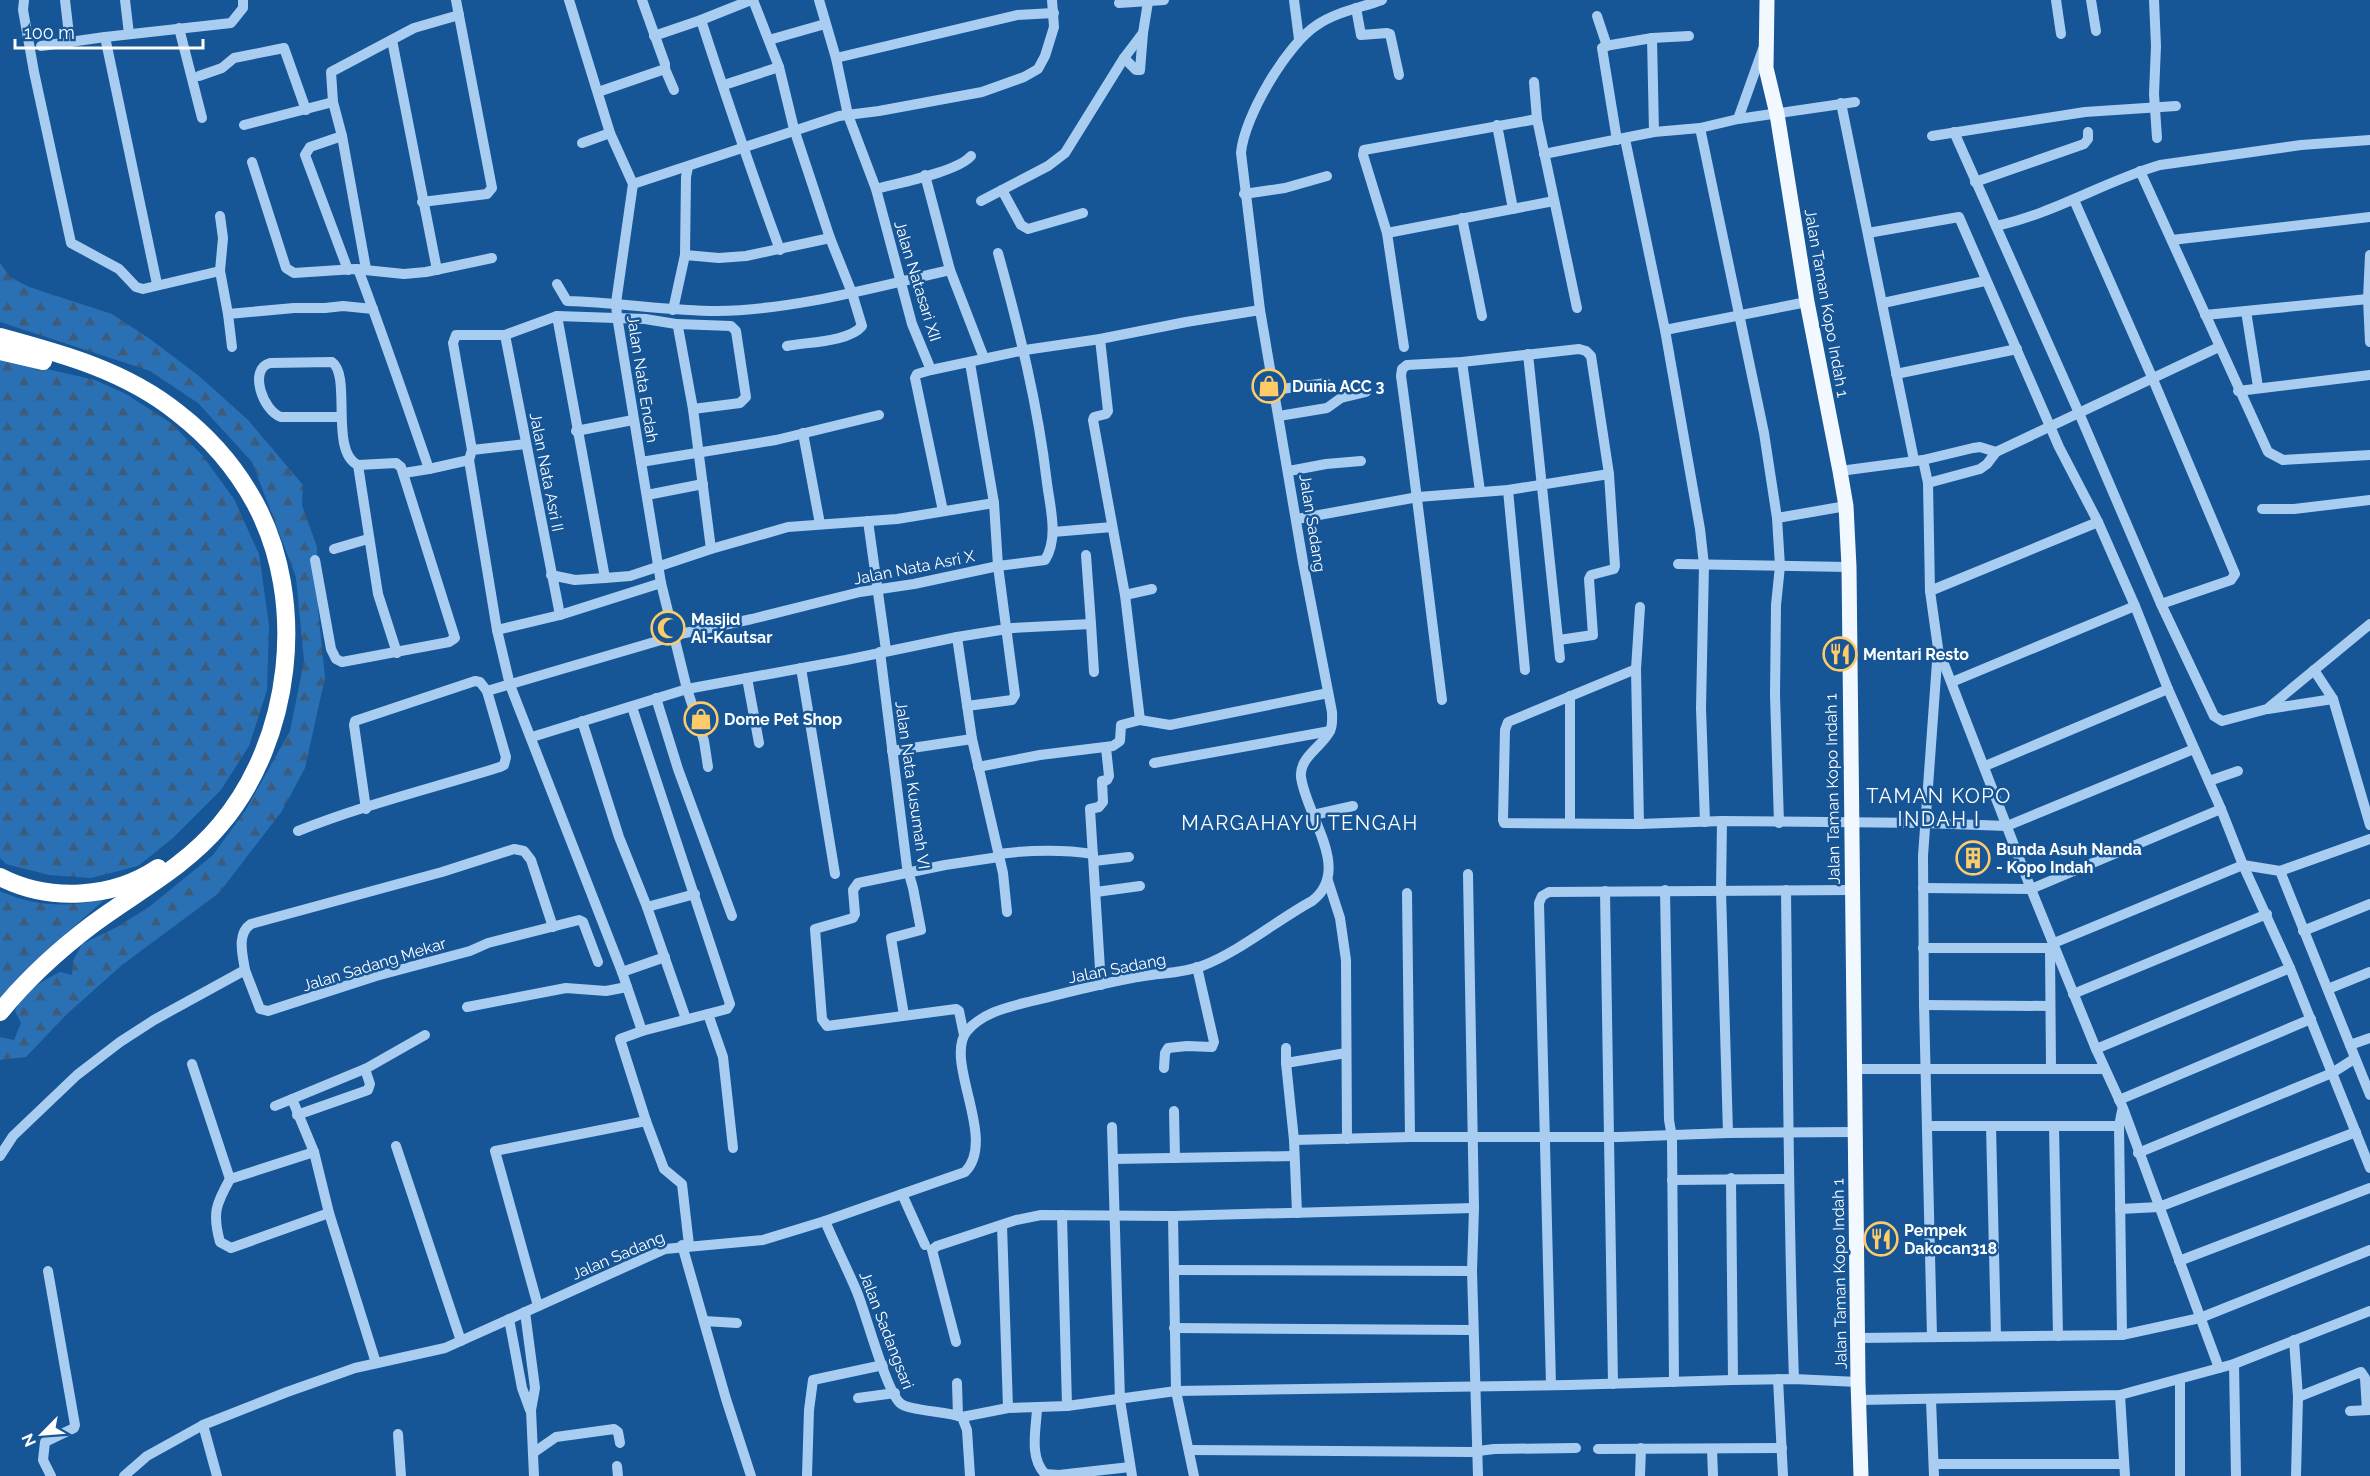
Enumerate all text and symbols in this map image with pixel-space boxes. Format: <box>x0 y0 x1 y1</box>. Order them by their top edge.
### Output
scale bar <box>15 12 202 50</box>
text: 100 m <box>24 22 75 43</box>
street label: Jalan Taman Kopo Indah 1 <box>1801 207 1852 399</box>
street label: Jalan Natasari XII <box>890 218 945 344</box>
street label: Jalan Nata Endah <box>623 314 662 444</box>
shop icon: Dunia ACC 3 <box>1251 368 1287 404</box>
place label: Dunia ACC 3 <box>1292 377 1385 396</box>
street label: Jalan Nata Asri II <box>526 411 567 533</box>
street label: Jalan Sadang <box>1295 473 1330 574</box>
street label: Jalan Nata Asri X <box>852 546 977 589</box>
mosque icon: Masjid Al-Kautsar <box>650 610 686 646</box>
place label: Masjid Al-Kautsar <box>691 610 772 647</box>
restaurant icon: Mentari Resto <box>1822 636 1858 672</box>
place label: Mentari Resto <box>1863 645 1969 664</box>
street label: Jalan Taman Kopo Indah 1 <box>1821 693 1844 885</box>
street label: Jalan Nata Kusumah VI <box>891 700 934 870</box>
shop icon: Dome Pet Shop <box>683 701 719 737</box>
place label: Dome Pet Shop <box>724 710 842 729</box>
district label: TAMAN KOPO INDAH I <box>1866 784 2012 831</box>
district label: MARGAHAYU TENGAH <box>1181 811 1419 835</box>
building icon: Bunda Asuh Nanda - Kopo Indah <box>1955 840 1991 876</box>
place label: Bunda Asuh Nanda - Kopo Indah <box>1996 840 2142 877</box>
street label: Jalan Sadang Mekar <box>300 933 449 995</box>
street label: Jalan Sadang <box>1067 950 1168 987</box>
street label: Jalan Taman Kopo Indah 1 <box>1828 1178 1851 1370</box>
restaurant icon: Pempek Dakocan318 <box>1863 1221 1899 1257</box>
place label: Pempek Dakocan318 <box>1904 1221 1997 1258</box>
street label: Jalan Sadang <box>569 1227 668 1284</box>
street label: Jalan Sadangsari <box>855 1269 918 1392</box>
north arrow <box>12 1404 72 1464</box>
text: N <box>18 1431 40 1450</box>

